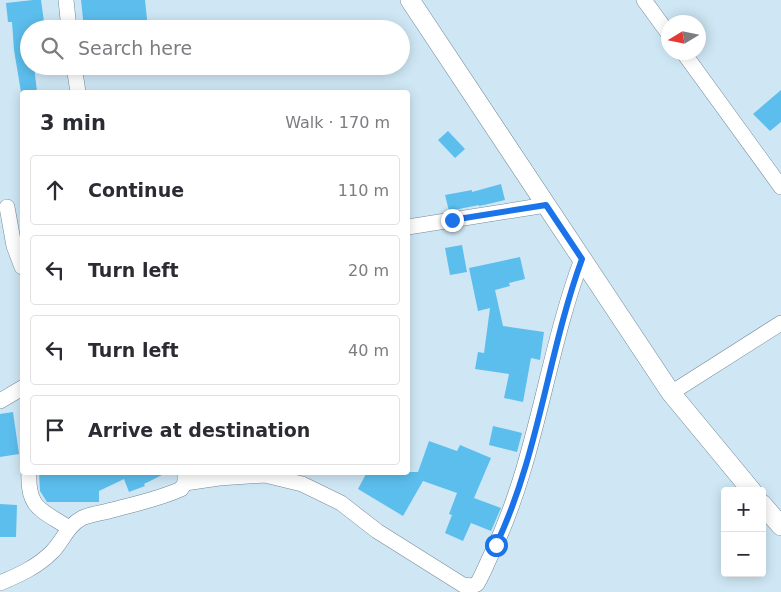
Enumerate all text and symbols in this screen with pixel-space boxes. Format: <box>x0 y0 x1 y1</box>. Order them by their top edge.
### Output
north arrow <box>661 15 706 60</box>
search box <box>20 20 410 75</box>
icon: search <box>38 34 66 62</box>
text: Search here <box>78 37 192 59</box>
text: 3 min <box>40 111 106 135</box>
text: Walk · 170 m <box>285 113 390 132</box>
icon: ahead <box>41 176 69 204</box>
text: Continue <box>88 179 184 201</box>
text: 110 m <box>338 181 389 200</box>
route end <box>441 209 464 232</box>
icon: left <box>41 256 69 284</box>
text: Turn left <box>88 259 179 281</box>
text: 20 m <box>348 261 389 280</box>
icon: left <box>41 336 69 364</box>
text: Turn left <box>88 339 179 361</box>
text: 40 m <box>348 341 389 360</box>
icon: arrive <box>41 416 69 444</box>
text: Arrive at destination <box>88 419 310 441</box>
map controls <box>721 487 766 577</box>
button: + <box>721 487 766 532</box>
button: − <box>721 532 766 577</box>
route start <box>485 534 508 557</box>

